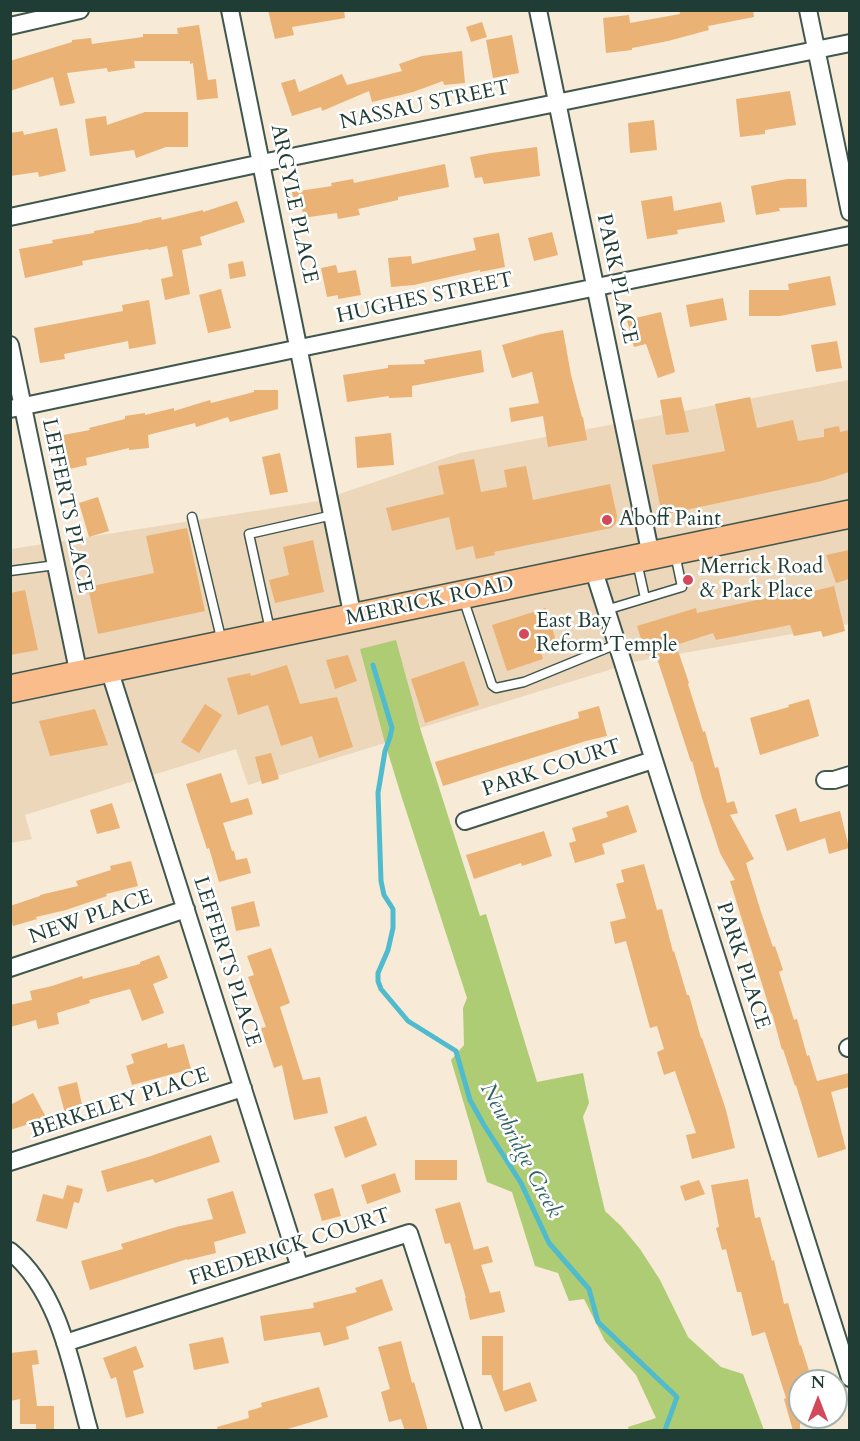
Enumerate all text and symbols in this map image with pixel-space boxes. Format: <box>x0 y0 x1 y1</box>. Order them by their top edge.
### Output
street label: NASSAU STREET <box>338 76 512 136</box>
street label: ARGYLE PLACE <box>264 122 322 286</box>
street label: PARK PLACE <box>590 212 642 346</box>
street label: HUGHES STREET <box>334 268 516 330</box>
street label: LEFFERTS PLACE <box>35 416 97 596</box>
place label: Aboff Paint <box>619 507 721 533</box>
marker: Aboff Paint <box>600 513 614 527</box>
place label: Merrick Road & Park Place <box>700 555 823 605</box>
street label: MERRICK ROAD <box>344 572 516 632</box>
marker: Merrick Road & Park Place <box>681 573 695 587</box>
place label: East Bay Reform Temple <box>536 609 678 659</box>
marker: East Bay Reform Temple <box>517 627 531 641</box>
street label: PARK COURT <box>479 735 625 803</box>
street label: LEFFERTS PLACE <box>187 874 265 1050</box>
street label: NEW PLACE <box>26 885 156 951</box>
street label: PARK PLACE <box>710 899 774 1033</box>
street label: BERKELEY PLACE <box>27 1063 213 1145</box>
water label: Newbridge Creek <box>473 1079 567 1223</box>
street label: FREDERICK COURT <box>186 1204 394 1292</box>
north arrow <box>788 1369 848 1429</box>
text: N <box>811 1372 825 1394</box>

